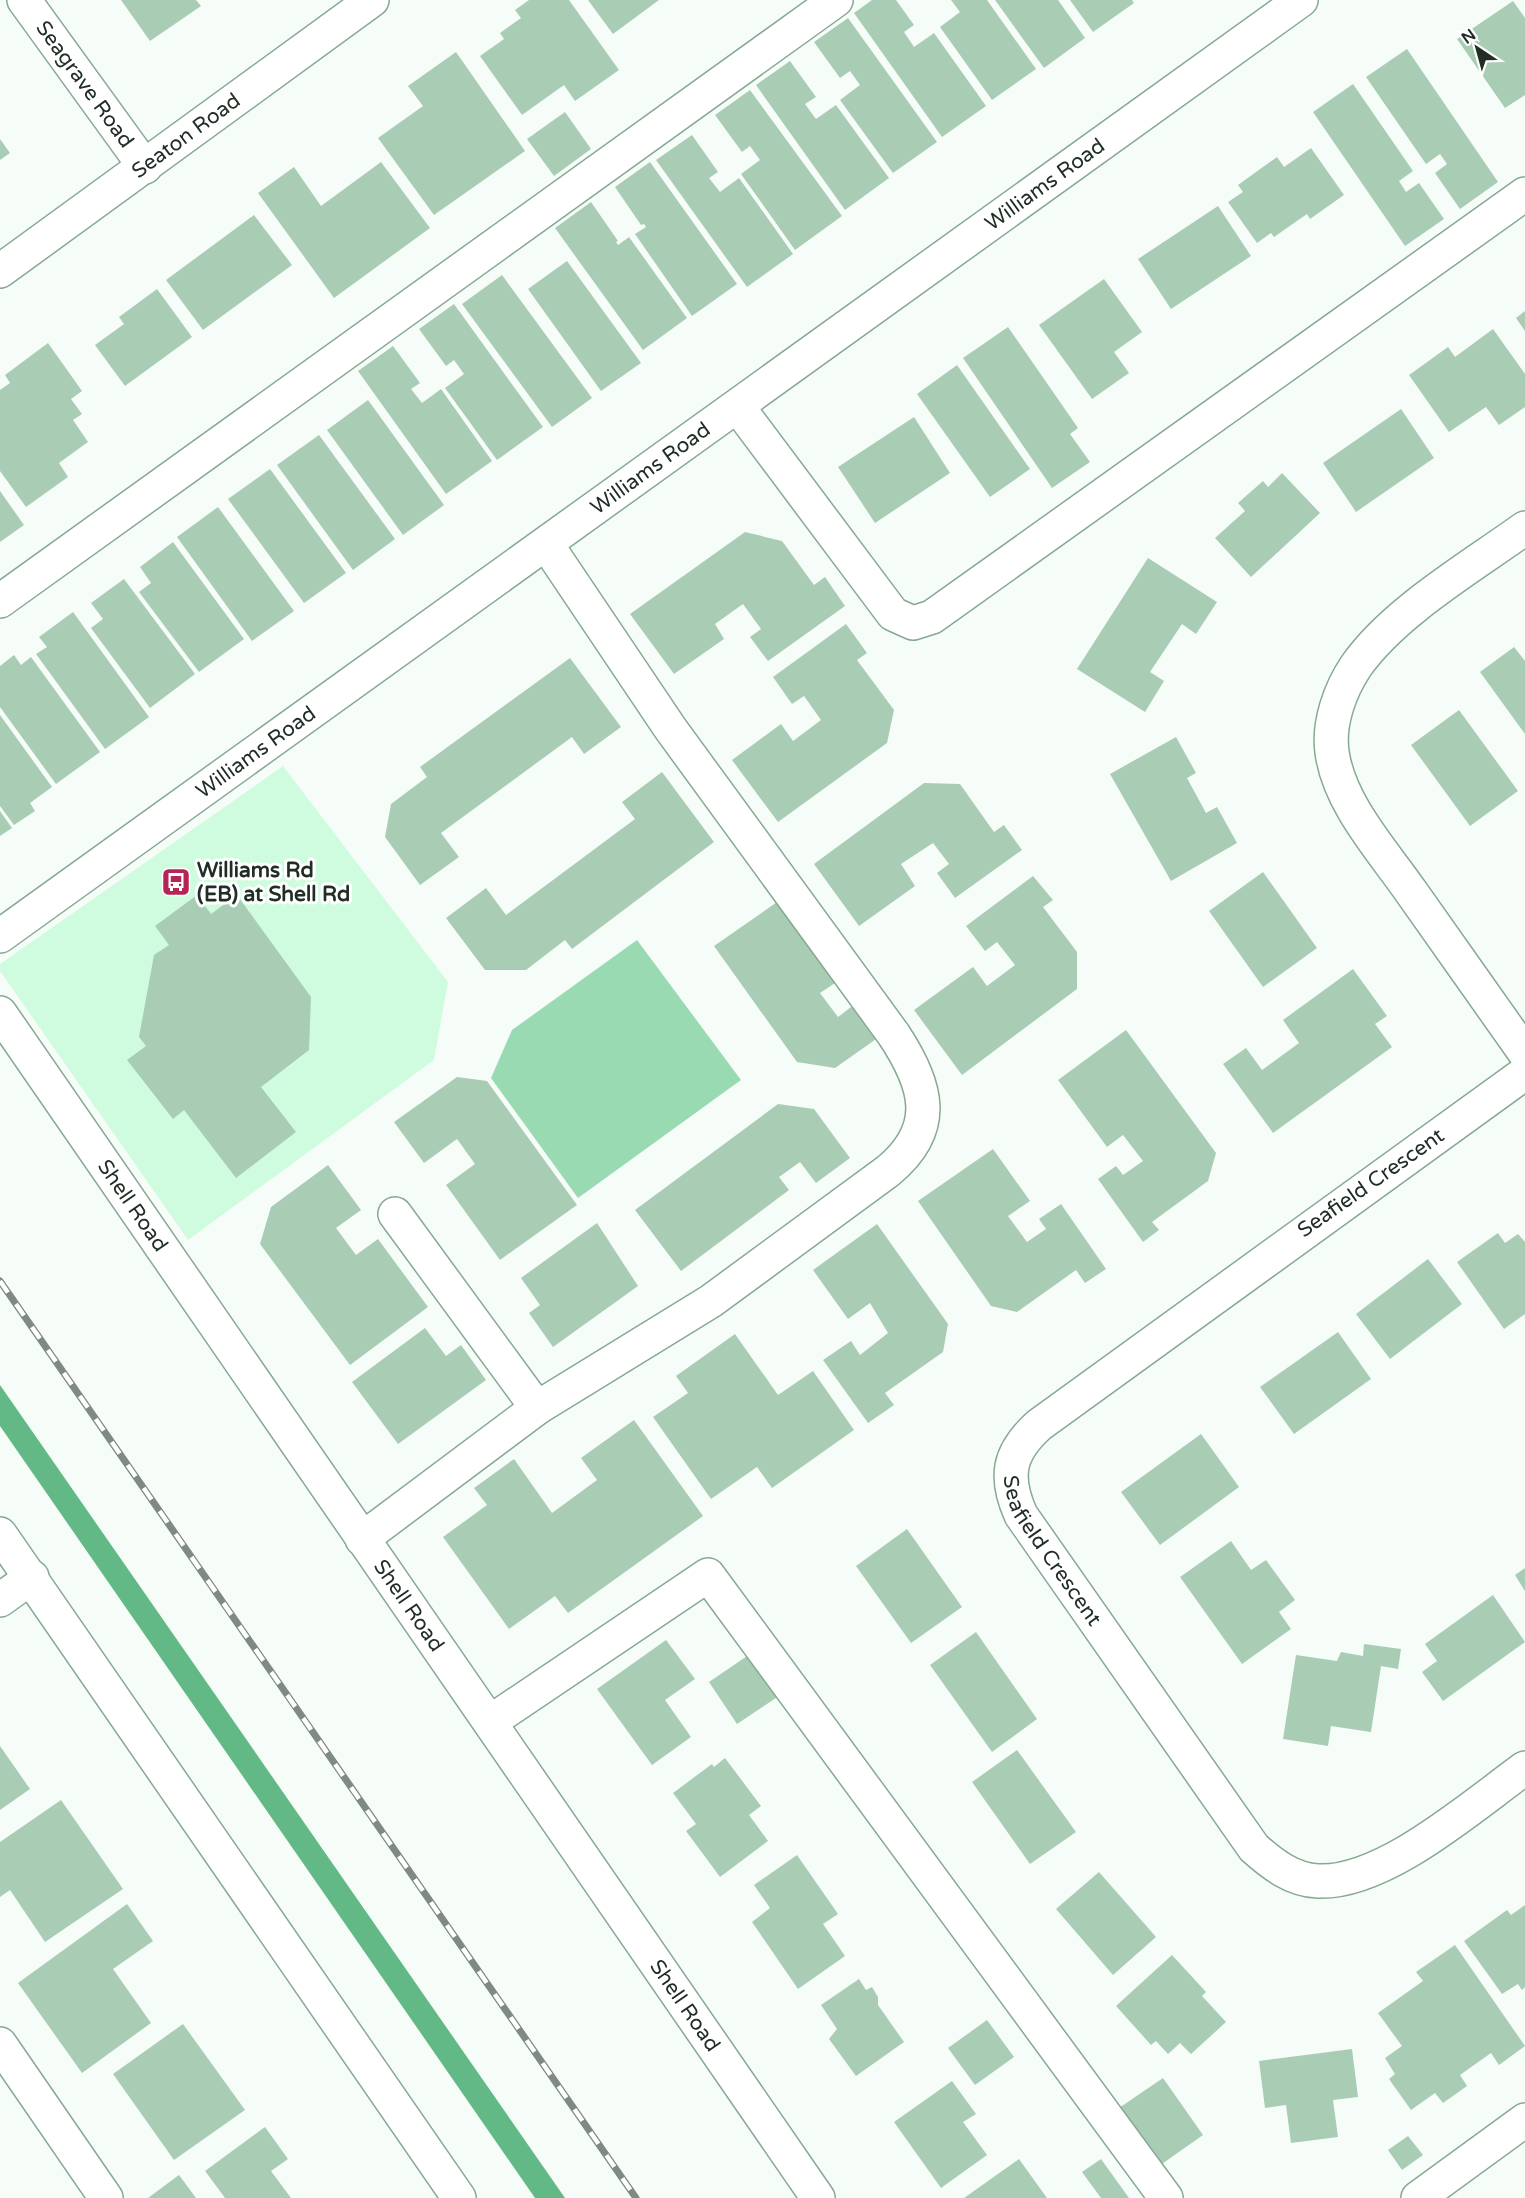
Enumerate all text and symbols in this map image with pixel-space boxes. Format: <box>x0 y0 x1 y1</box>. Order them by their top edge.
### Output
street label: Seagrave Road <box>31 16 139 153</box>
north arrow <box>1447 18 1507 78</box>
text: N <box>1458 25 1480 49</box>
street label: Seaton Road <box>127 88 245 183</box>
street label: Williams Road <box>980 133 1109 236</box>
street label: Williams Road <box>586 417 715 520</box>
street label: Williams Road <box>191 701 320 803</box>
place label: Williams Rd (EB) at Shell Rd <box>197 858 350 907</box>
bus stop icon: Williams Rd (EB) at Shell Rd <box>160 866 192 898</box>
street label: Seafield Crescent <box>1293 1123 1449 1243</box>
street label: Shell Road <box>92 1155 173 1256</box>
street label: Seafield Crescent <box>998 1474 1107 1630</box>
street label: Shell Road <box>369 1555 449 1656</box>
street label: Shell Road <box>645 1955 726 2056</box>

